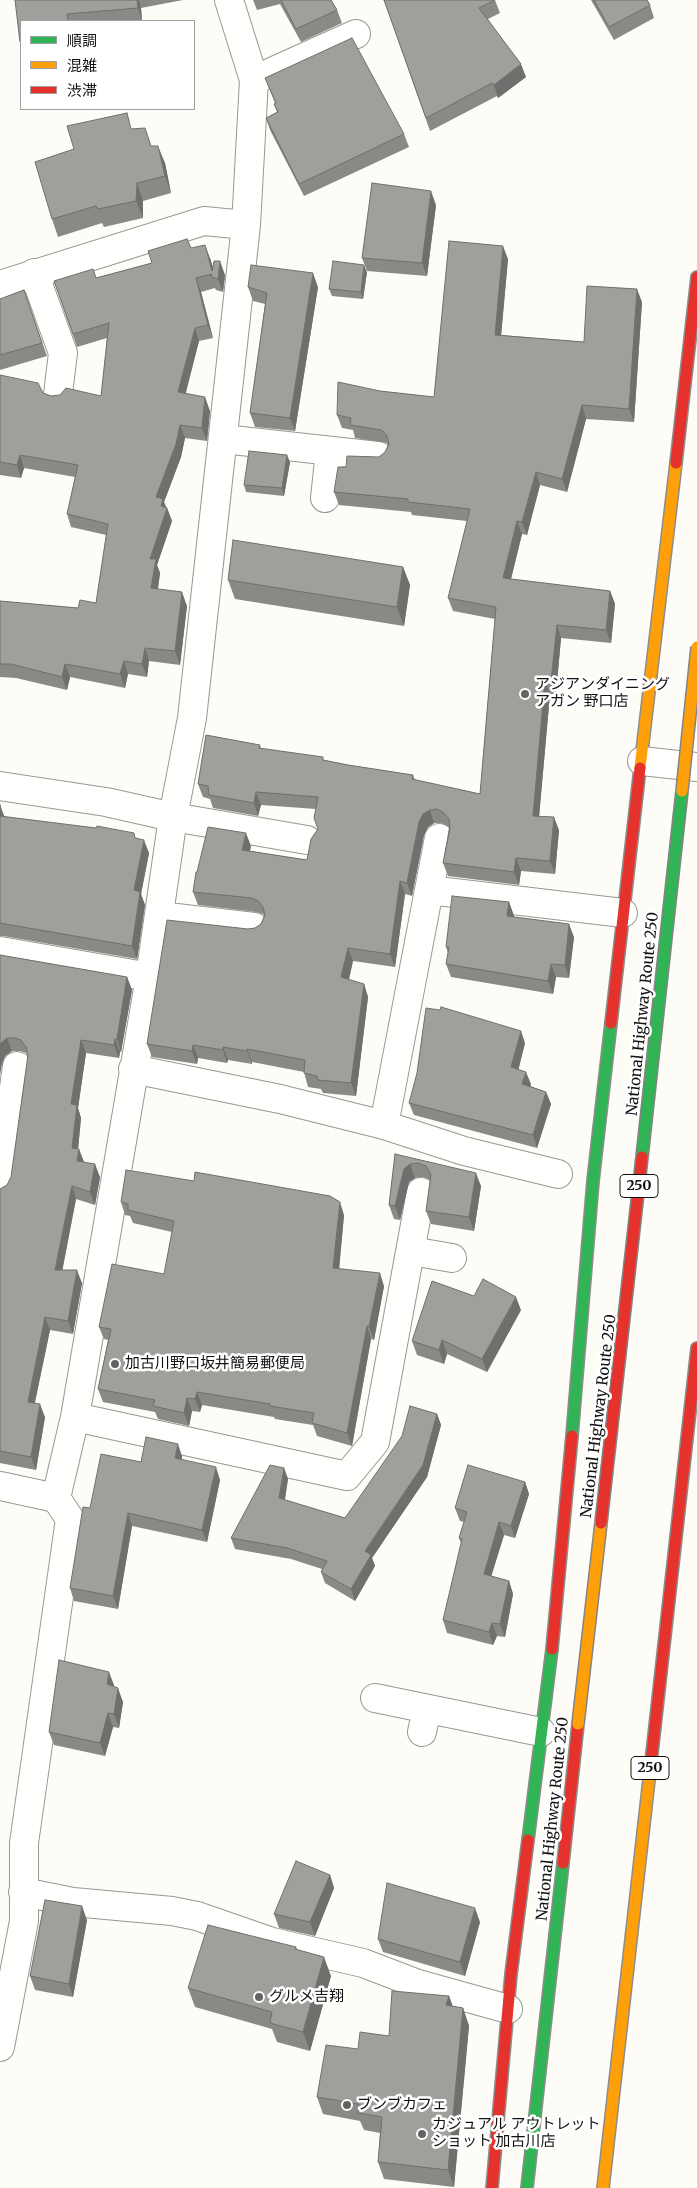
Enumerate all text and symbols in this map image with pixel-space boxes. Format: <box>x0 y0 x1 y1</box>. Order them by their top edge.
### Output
legend <box>20 20 195 110</box>
text: 順調 <box>67 31 97 50</box>
text: 混雑 <box>67 56 97 75</box>
text: 渋滞 <box>67 81 97 100</box>
place label: アジアンダイニング アガン 野口店 <box>535 676 670 711</box>
marker: アジアンダイニング アガン 野口店 <box>519 688 531 700</box>
street label: National Highway Route 250 <box>623 911 663 1117</box>
road number: 250 <box>620 1174 658 1198</box>
street label: National Highway Route 250 <box>578 1313 620 1519</box>
place label: 加古川野口坂井簡易郵便局 <box>125 1355 305 1373</box>
marker: 加古川野口坂井簡易郵便局 <box>109 1358 121 1370</box>
street label: National Highway Route 250 <box>533 1716 573 1922</box>
road number: 250 <box>631 1756 669 1780</box>
place label: グルメ吉翔 <box>269 1988 344 2006</box>
marker: グルメ吉翔 <box>253 1991 265 2003</box>
place label: ブンブカフェ <box>357 2096 447 2114</box>
marker: ブンブカフェ <box>341 2099 353 2111</box>
place label: カジュアル アウトレット ショット 加古川店 <box>432 2116 601 2151</box>
marker: カジュアル アウトレット ショット 加古川店 <box>416 2128 428 2140</box>

